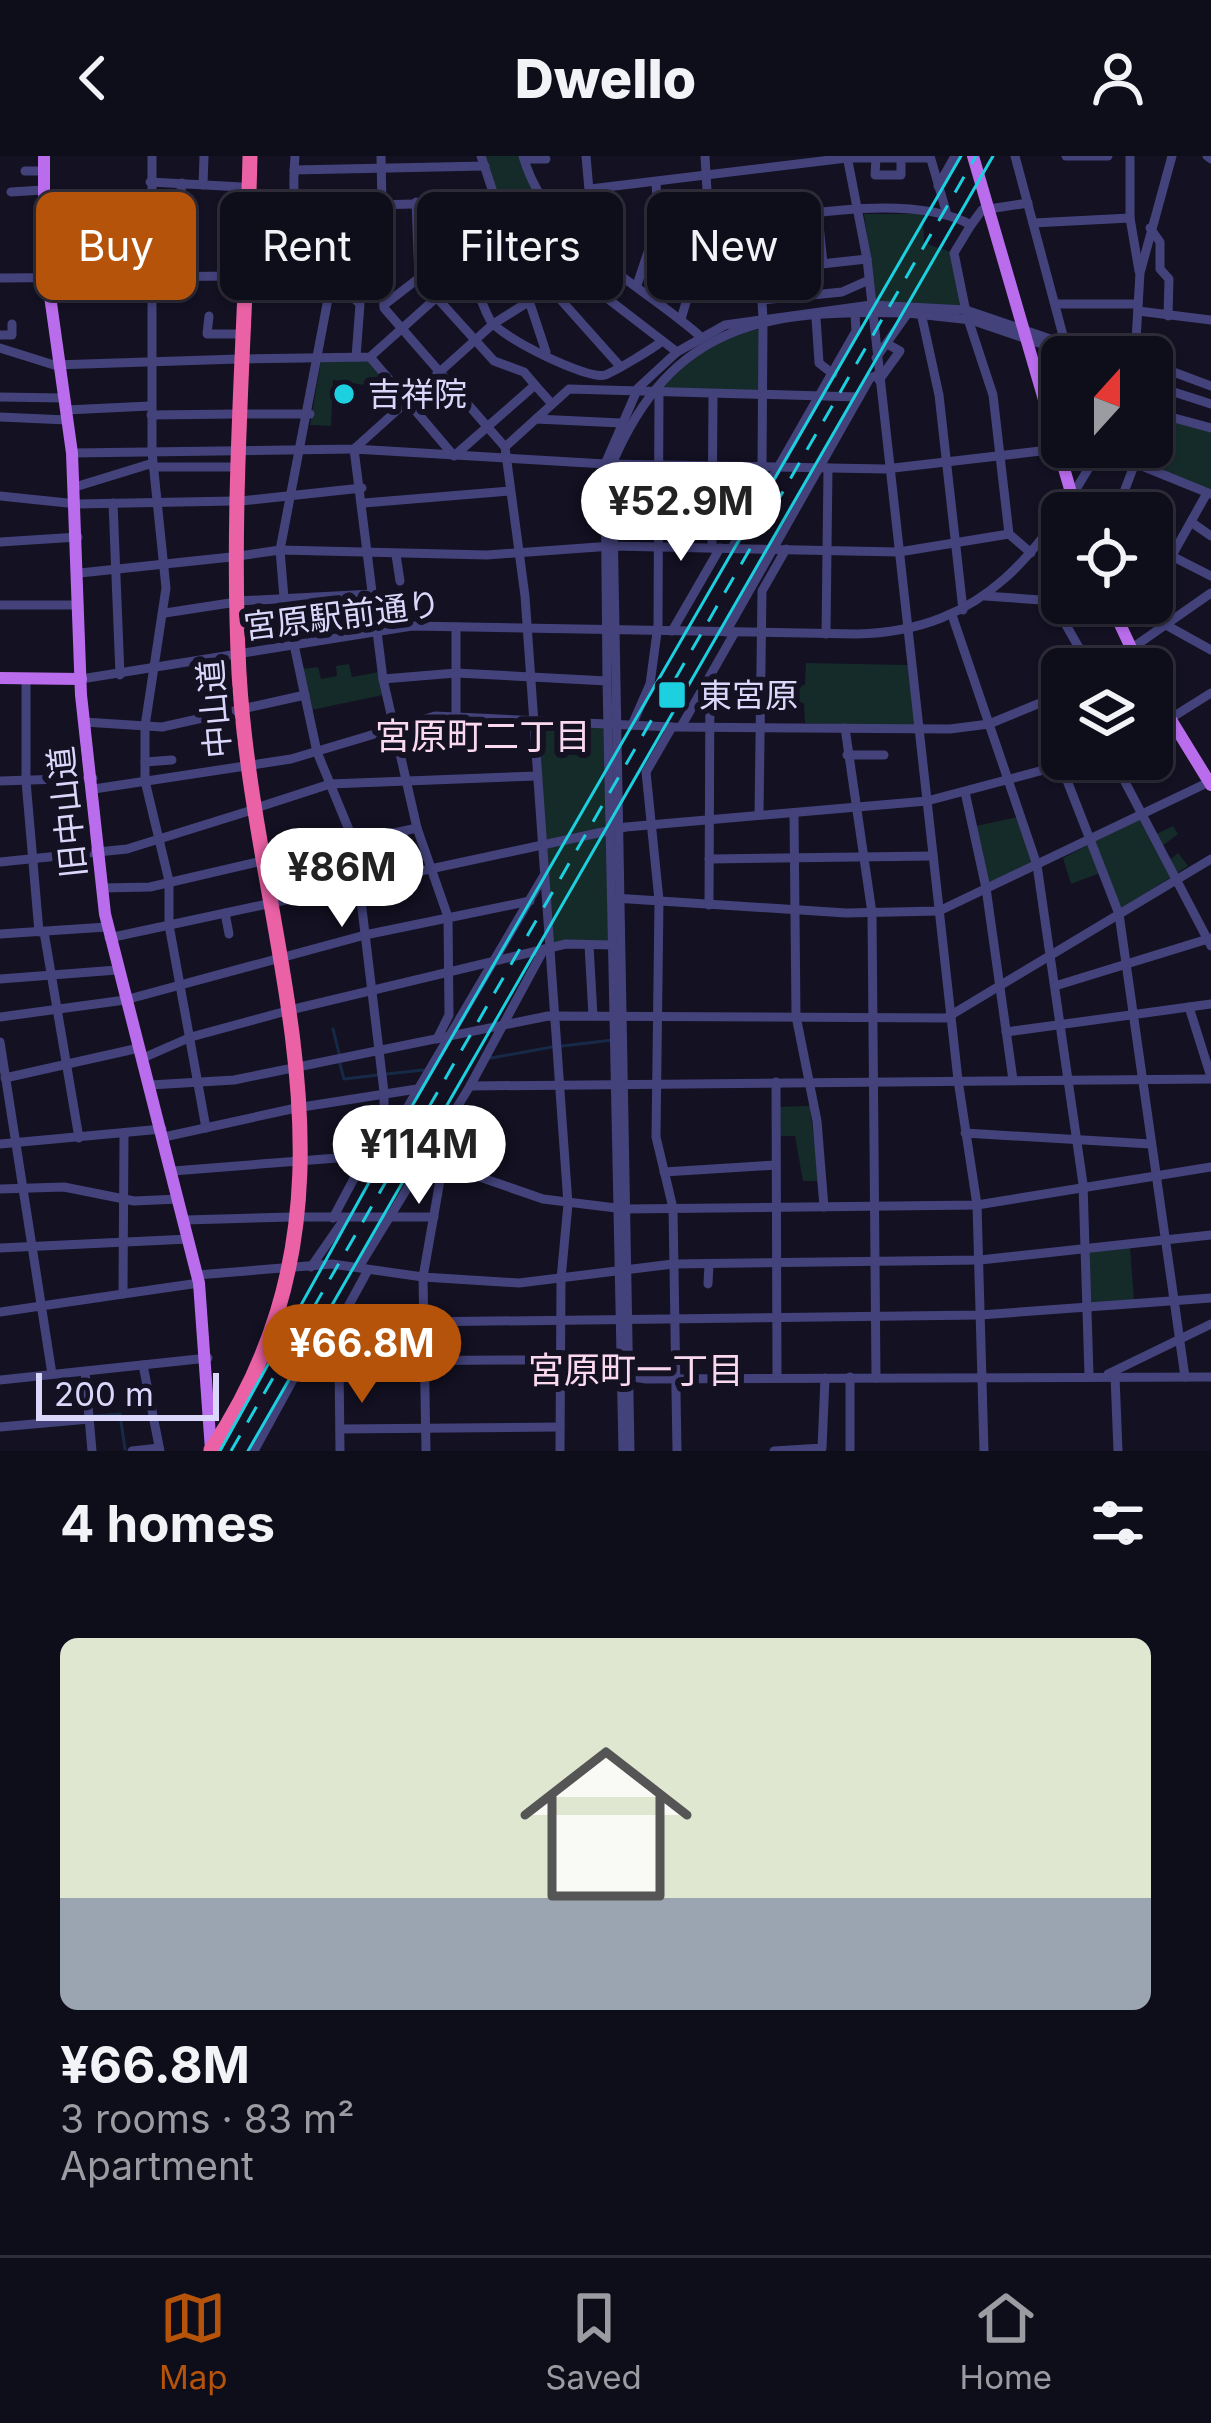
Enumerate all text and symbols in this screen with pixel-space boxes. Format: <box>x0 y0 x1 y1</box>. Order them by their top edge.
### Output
icon: back <box>60 45 126 111</box>
icon: person <box>1085 45 1151 111</box>
text: Dwello <box>515 46 696 111</box>
chip: Buy <box>36 192 196 300</box>
chip: Rent <box>220 192 393 300</box>
chip: Filters <box>417 192 623 300</box>
chip: New <box>647 192 821 300</box>
north arrow <box>1041 336 1173 468</box>
map controls <box>1041 336 1173 780</box>
place label: 吉祥院 <box>368 374 467 414</box>
marker: 吉祥院 <box>331 381 357 407</box>
pin: ¥52.9M <box>583 462 779 564</box>
text: ¥52.9M <box>608 477 754 524</box>
button: locate <box>1041 492 1173 624</box>
street label: 宮原駅前通り <box>241 583 443 647</box>
button: layers <box>1041 648 1173 780</box>
street label: 中山道 <box>190 658 238 760</box>
place label: 東宮原 <box>699 675 798 715</box>
marker: 東宮原 <box>656 679 688 711</box>
district label: 宮原町二丁目 <box>375 714 591 758</box>
street label: 旧中山道 <box>40 744 94 880</box>
pin: ¥86M <box>271 828 413 930</box>
text: ¥86M <box>287 843 397 890</box>
pin: ¥114M <box>335 1105 503 1207</box>
text: ¥114M <box>360 1120 478 1167</box>
pin: ¥66.8M <box>264 1304 460 1406</box>
text: ¥66.8M <box>289 1319 435 1366</box>
district label: 宮原町一丁目 <box>528 1348 744 1392</box>
scale bar <box>36 1367 219 1420</box>
text: 200 m <box>54 1374 154 1414</box>
icon: filters <box>1085 1490 1151 1556</box>
text: 4 homes <box>60 1493 275 1554</box>
icon: home <box>498 1716 714 1932</box>
text: ¥66.8M <box>60 2034 250 2095</box>
text: 3 rooms · 83 m² <box>60 2095 354 2142</box>
text: Apartment <box>60 2142 254 2189</box>
tab: Map <box>159 2285 227 2397</box>
tab: Saved <box>545 2285 642 2397</box>
tab: Home <box>960 2285 1052 2397</box>

